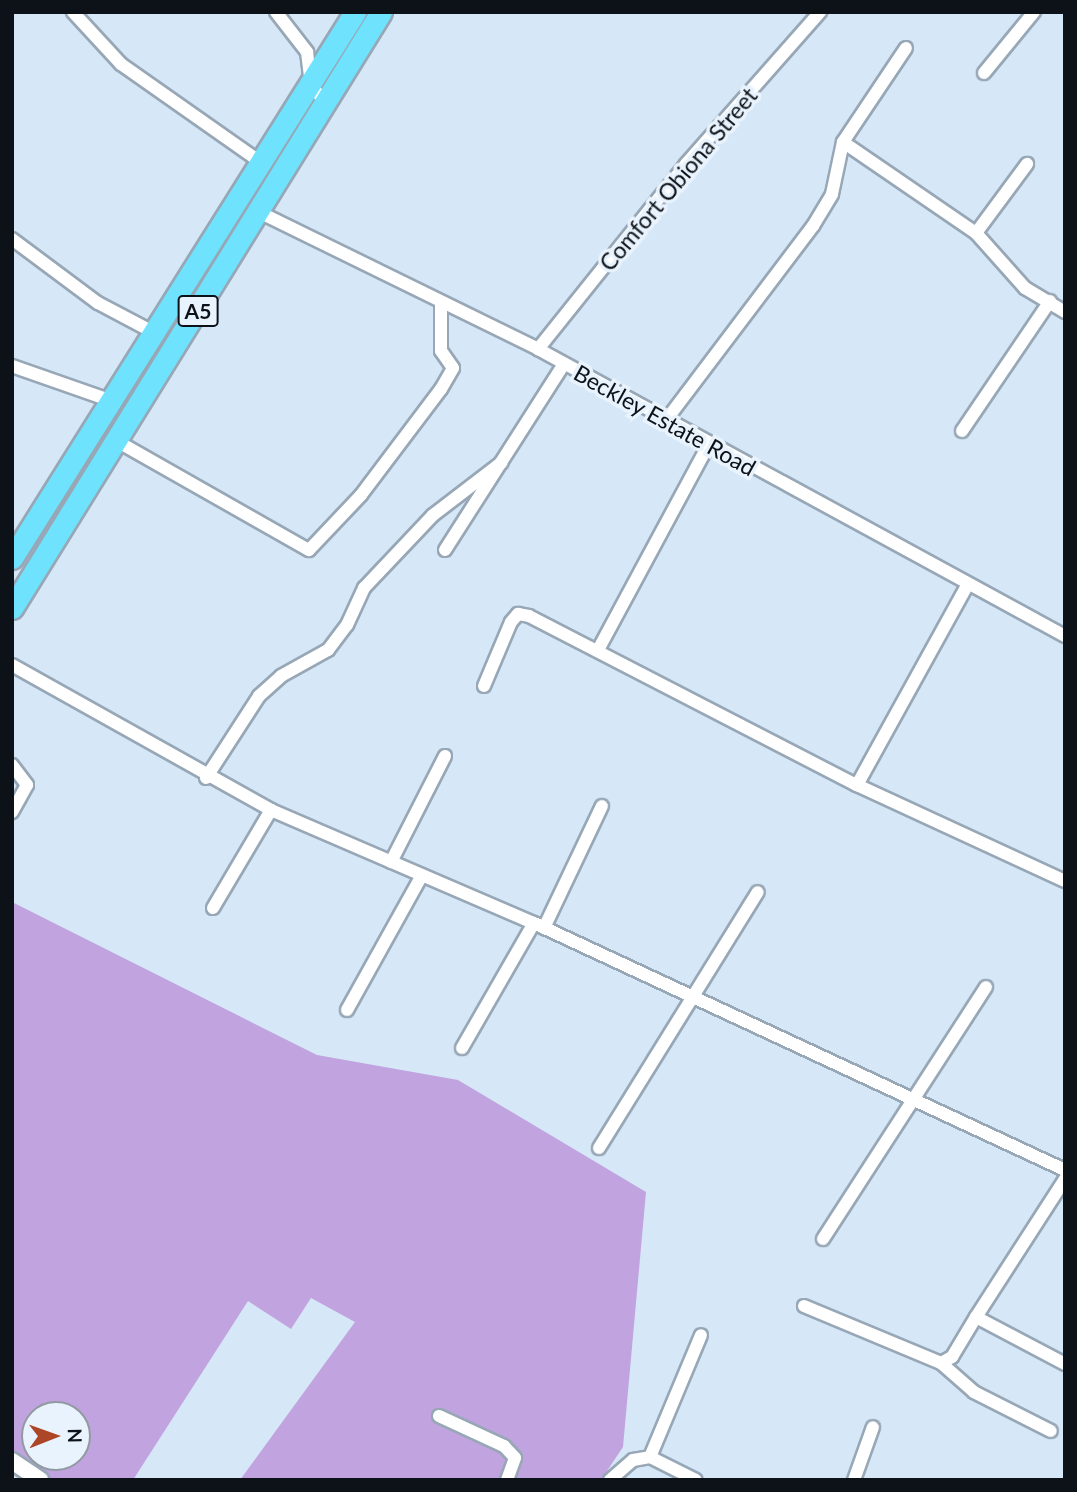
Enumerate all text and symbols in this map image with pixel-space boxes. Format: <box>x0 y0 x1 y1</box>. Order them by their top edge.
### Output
street label: Comfort Obiona Street <box>593 82 763 276</box>
road number: A5 <box>177 294 219 328</box>
street label: Beckley Estate Road <box>569 358 761 482</box>
north arrow <box>21 1401 91 1471</box>
text: N <box>64 1428 87 1443</box>

